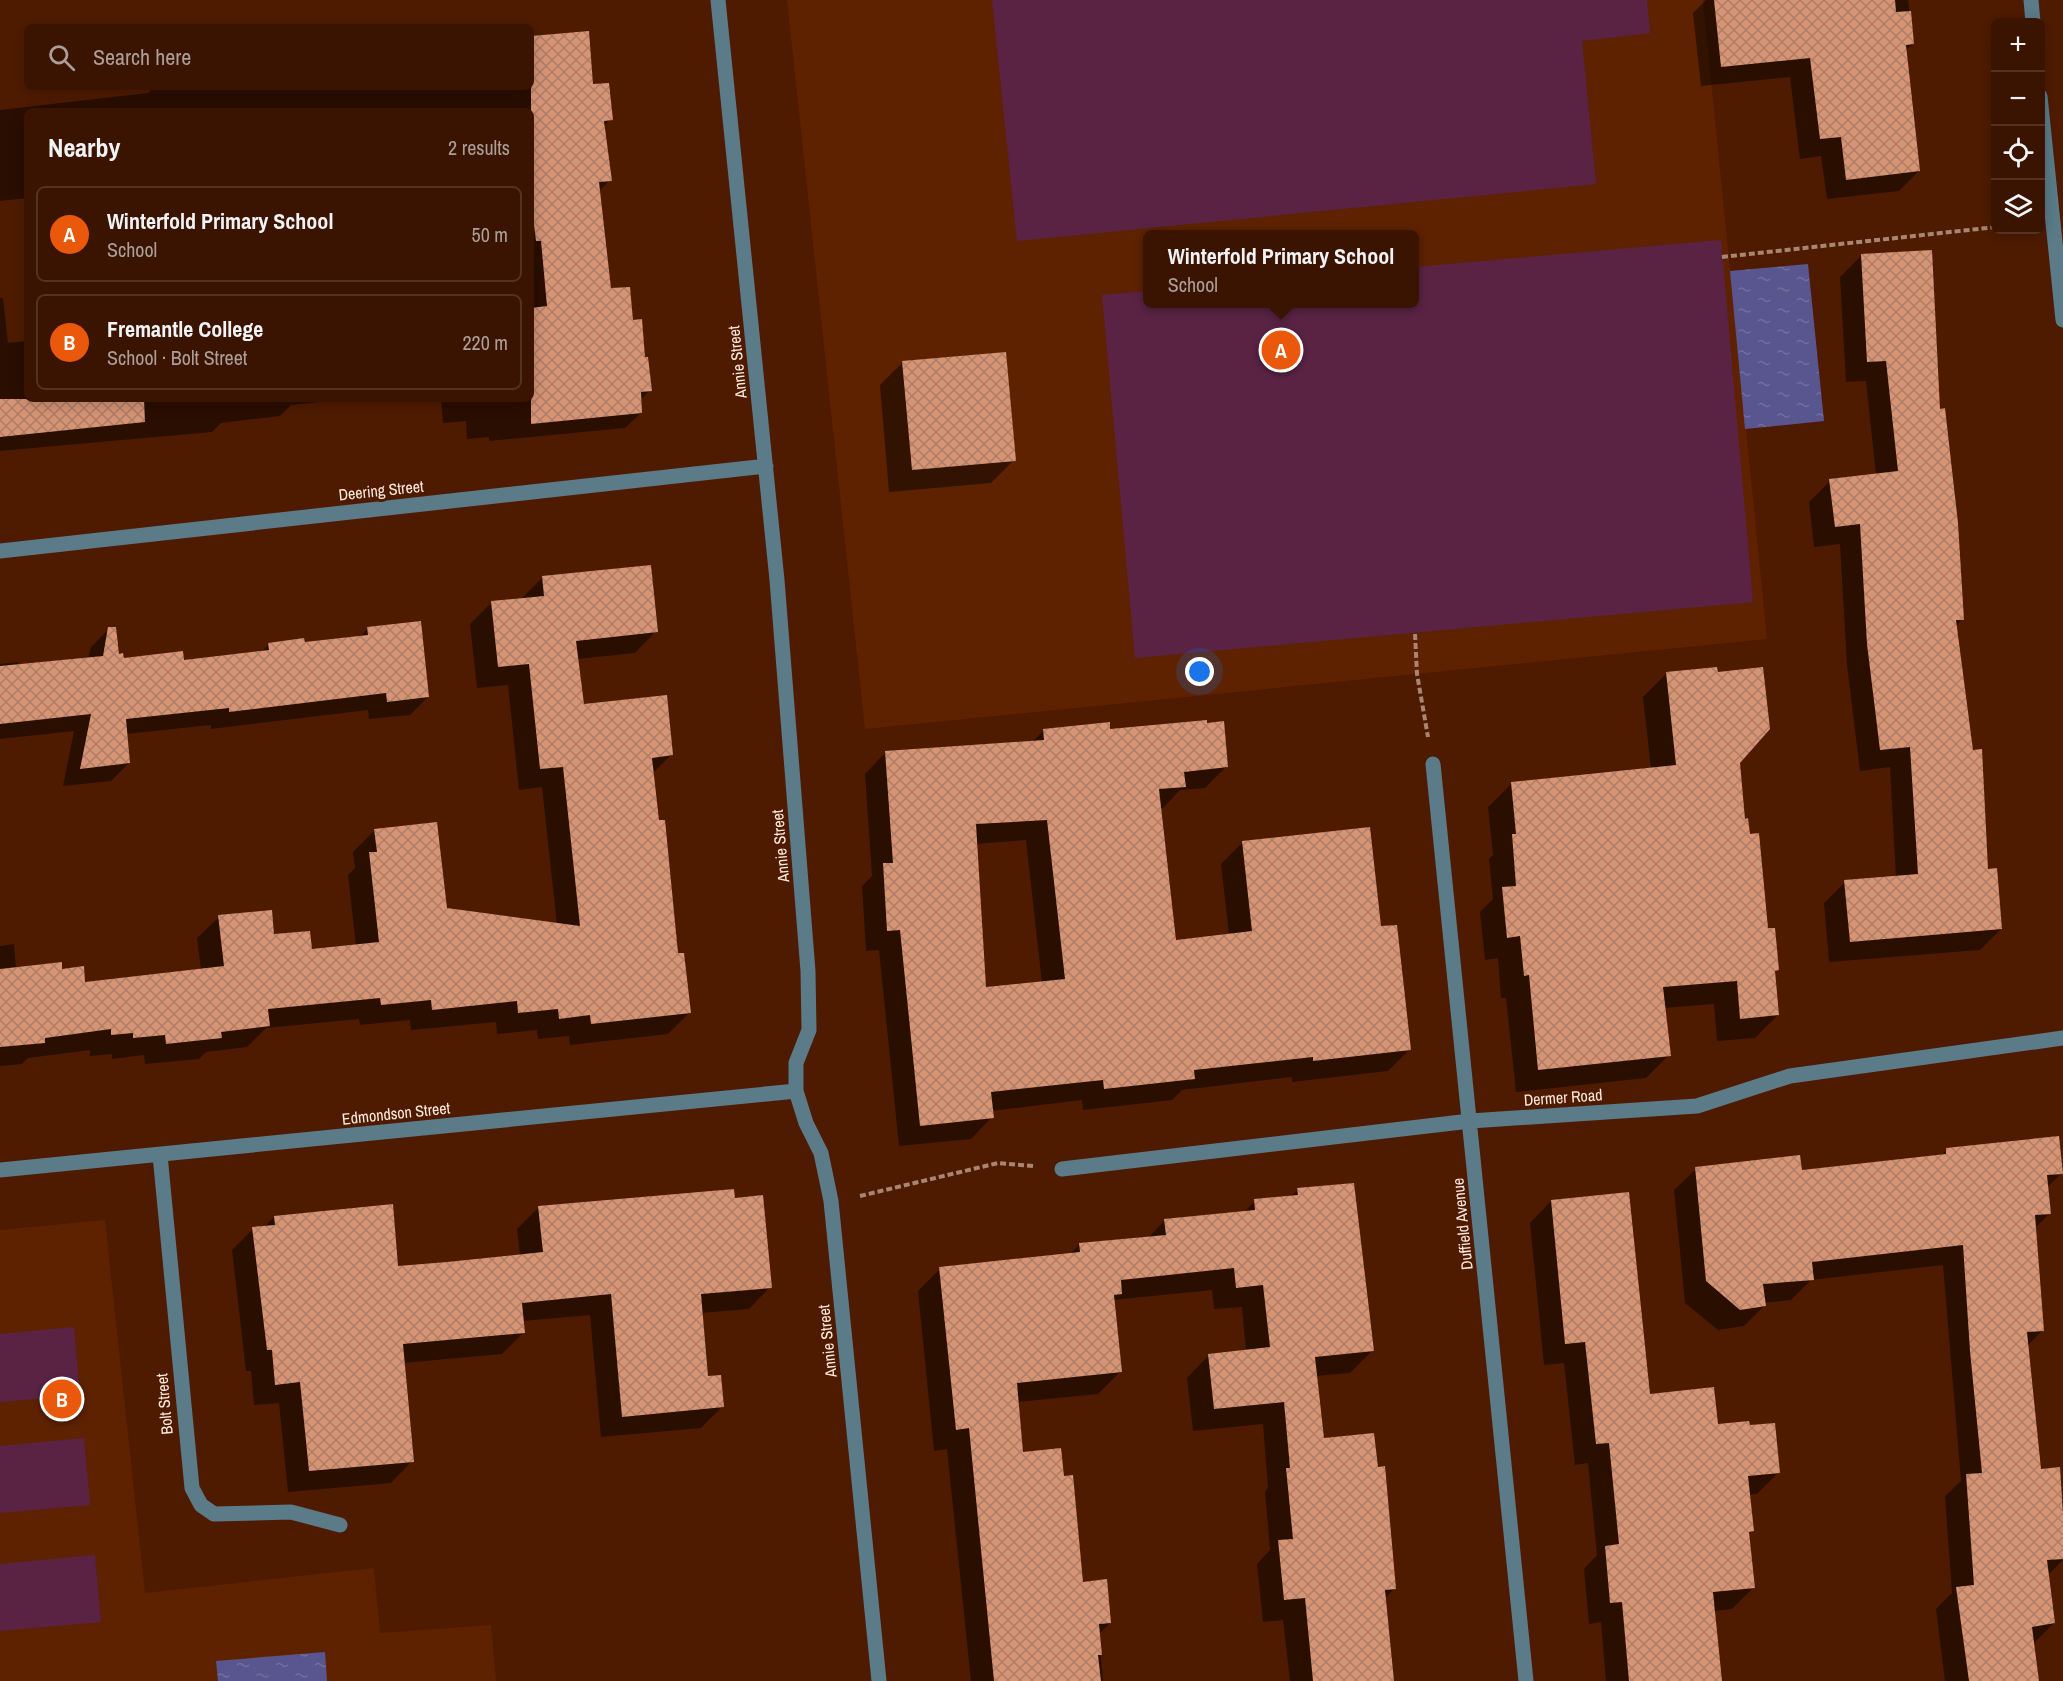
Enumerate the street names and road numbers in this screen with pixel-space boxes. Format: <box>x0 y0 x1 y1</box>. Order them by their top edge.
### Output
street label: Annie Street <box>722 324 752 400</box>
street label: Deering Street <box>337 475 425 505</box>
street label: Annie Street <box>766 808 794 884</box>
street label: Dermer Road <box>1523 1083 1603 1111</box>
street label: Edmondson Street <box>341 1096 452 1130</box>
street label: Duffield Avenue <box>1446 1177 1478 1271</box>
street label: Annie Street <box>812 1303 842 1379</box>
street label: Bolt Street <box>150 1372 178 1435</box>

